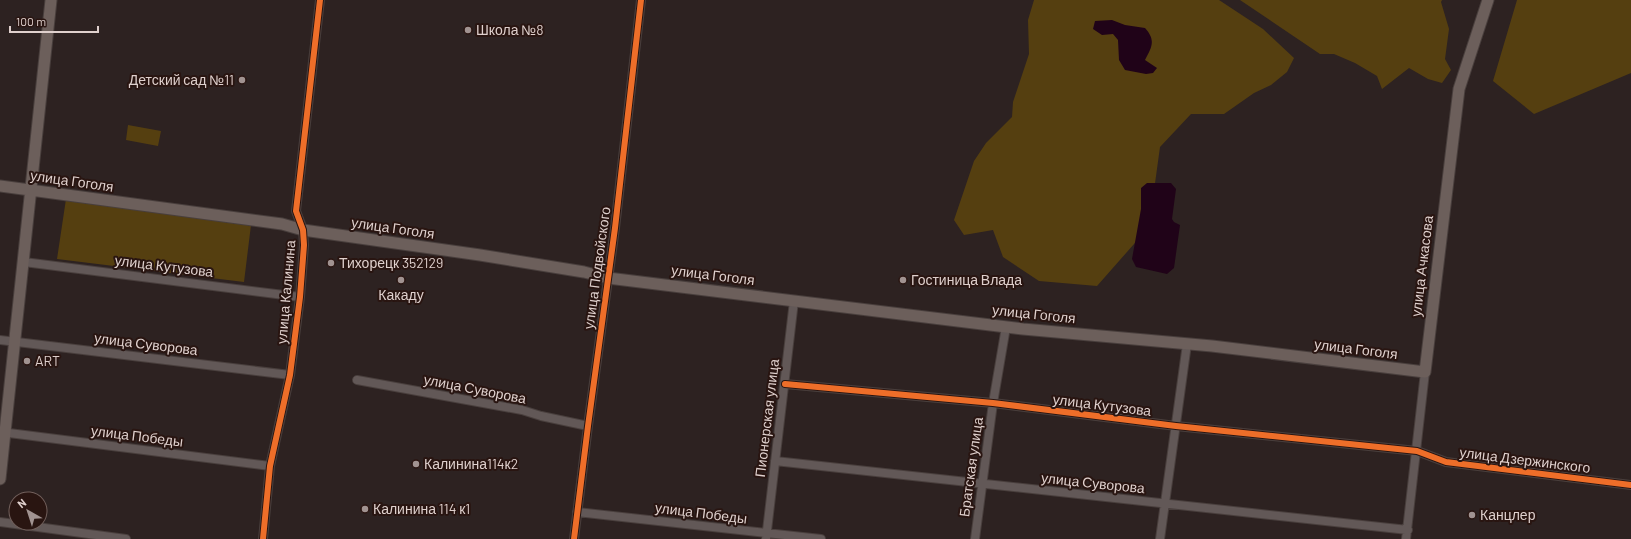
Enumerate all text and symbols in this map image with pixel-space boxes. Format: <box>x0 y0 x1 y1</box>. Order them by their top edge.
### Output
scale bar <box>10 8 98 34</box>
text: 100 m <box>16 14 46 28</box>
place label: Школа №8 <box>476 21 544 38</box>
marker: Школа №8 <box>463 25 473 35</box>
place label: Детский сад №11 <box>129 71 234 88</box>
marker: Детский сад №11 <box>237 75 247 85</box>
street label: улица Гоголя <box>29 166 115 195</box>
street label: улица Подвойского <box>579 205 614 330</box>
street label: улица Гоголя <box>350 213 436 242</box>
street label: улица Ачкасова <box>1407 214 1436 318</box>
street label: улица Калинина <box>272 239 299 345</box>
street label: улица Кутузова <box>114 251 214 280</box>
place label: Тихорецк 352129 <box>339 254 443 271</box>
marker: Тихорецк 352129 <box>326 258 336 268</box>
street label: улица Гоголя <box>670 261 756 288</box>
place label: Гостиница Влада <box>911 271 1022 288</box>
marker: Какаду <box>396 275 406 285</box>
marker: Гостиница Влада <box>898 275 908 285</box>
place label: Какаду <box>378 286 424 303</box>
street label: улица Гоголя <box>992 301 1077 326</box>
street label: улица Суворова <box>93 329 199 358</box>
street label: улица Гоголя <box>1313 335 1399 362</box>
place label: ART <box>35 352 60 369</box>
marker: ART <box>22 356 32 366</box>
street label: Пионерская улица <box>751 358 782 478</box>
street label: улица Суворова <box>422 370 528 407</box>
street label: улица Кутузова <box>1052 390 1152 419</box>
street label: Братская улица <box>955 416 986 518</box>
street label: улица Победы <box>90 421 184 450</box>
street label: улица Дзержинского <box>1459 443 1592 476</box>
place label: Калинина114к2 <box>424 455 518 472</box>
marker: Калинина114к2 <box>411 459 421 469</box>
street label: улица Суворова <box>1040 469 1146 496</box>
north arrow <box>8 491 48 531</box>
text: N <box>14 495 28 510</box>
street label: улица Победы <box>654 498 748 527</box>
place label: Калинина 114 к1 <box>373 500 470 517</box>
marker: Калинина 114 к1 <box>360 504 370 514</box>
place label: Канцлер <box>1480 506 1536 523</box>
marker: Канцлер <box>1467 510 1477 520</box>

